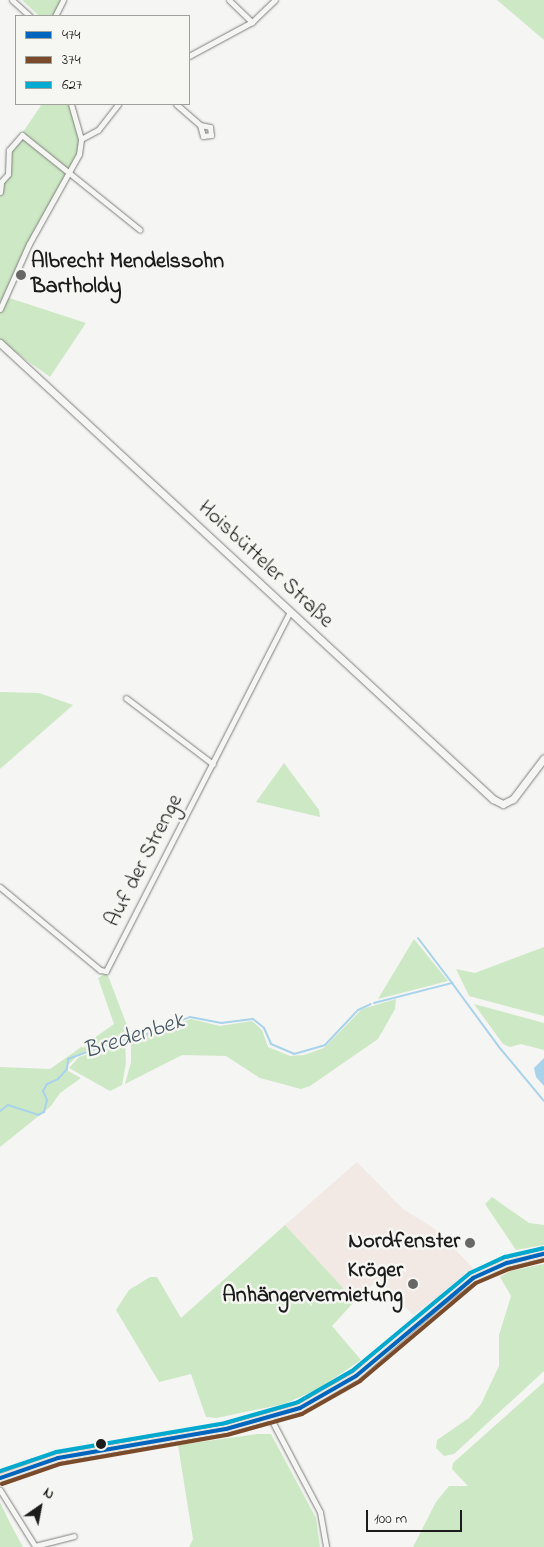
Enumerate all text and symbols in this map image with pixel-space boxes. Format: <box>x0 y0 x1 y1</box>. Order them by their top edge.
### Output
legend <box>15 15 190 105</box>
text: 474 <box>62 24 81 46</box>
text: 374 <box>62 49 81 71</box>
text: 627 <box>62 74 82 96</box>
place label: Albrecht Mendelssohn Bartholdy <box>31 249 224 300</box>
marker: Albrecht Mendelssohn Bartholdy <box>15 269 27 281</box>
street label: Hoisbütteler Straße <box>192 495 338 635</box>
street label: Auf der Strenge <box>100 790 190 932</box>
water label: Bredenbek <box>80 1007 188 1067</box>
place label: Nordfenster <box>348 1230 460 1256</box>
marker: Nordfenster <box>464 1237 476 1249</box>
place label: Kröger Anhängervermietung <box>222 1258 403 1310</box>
marker: Kröger Anhängervermietung <box>407 1278 419 1290</box>
unlabelled marker <box>96 1439 106 1449</box>
north arrow <box>15 1482 65 1532</box>
text: N <box>39 1483 58 1505</box>
scale bar <box>369 1500 465 1532</box>
text: 100 m <box>374 1508 407 1530</box>

